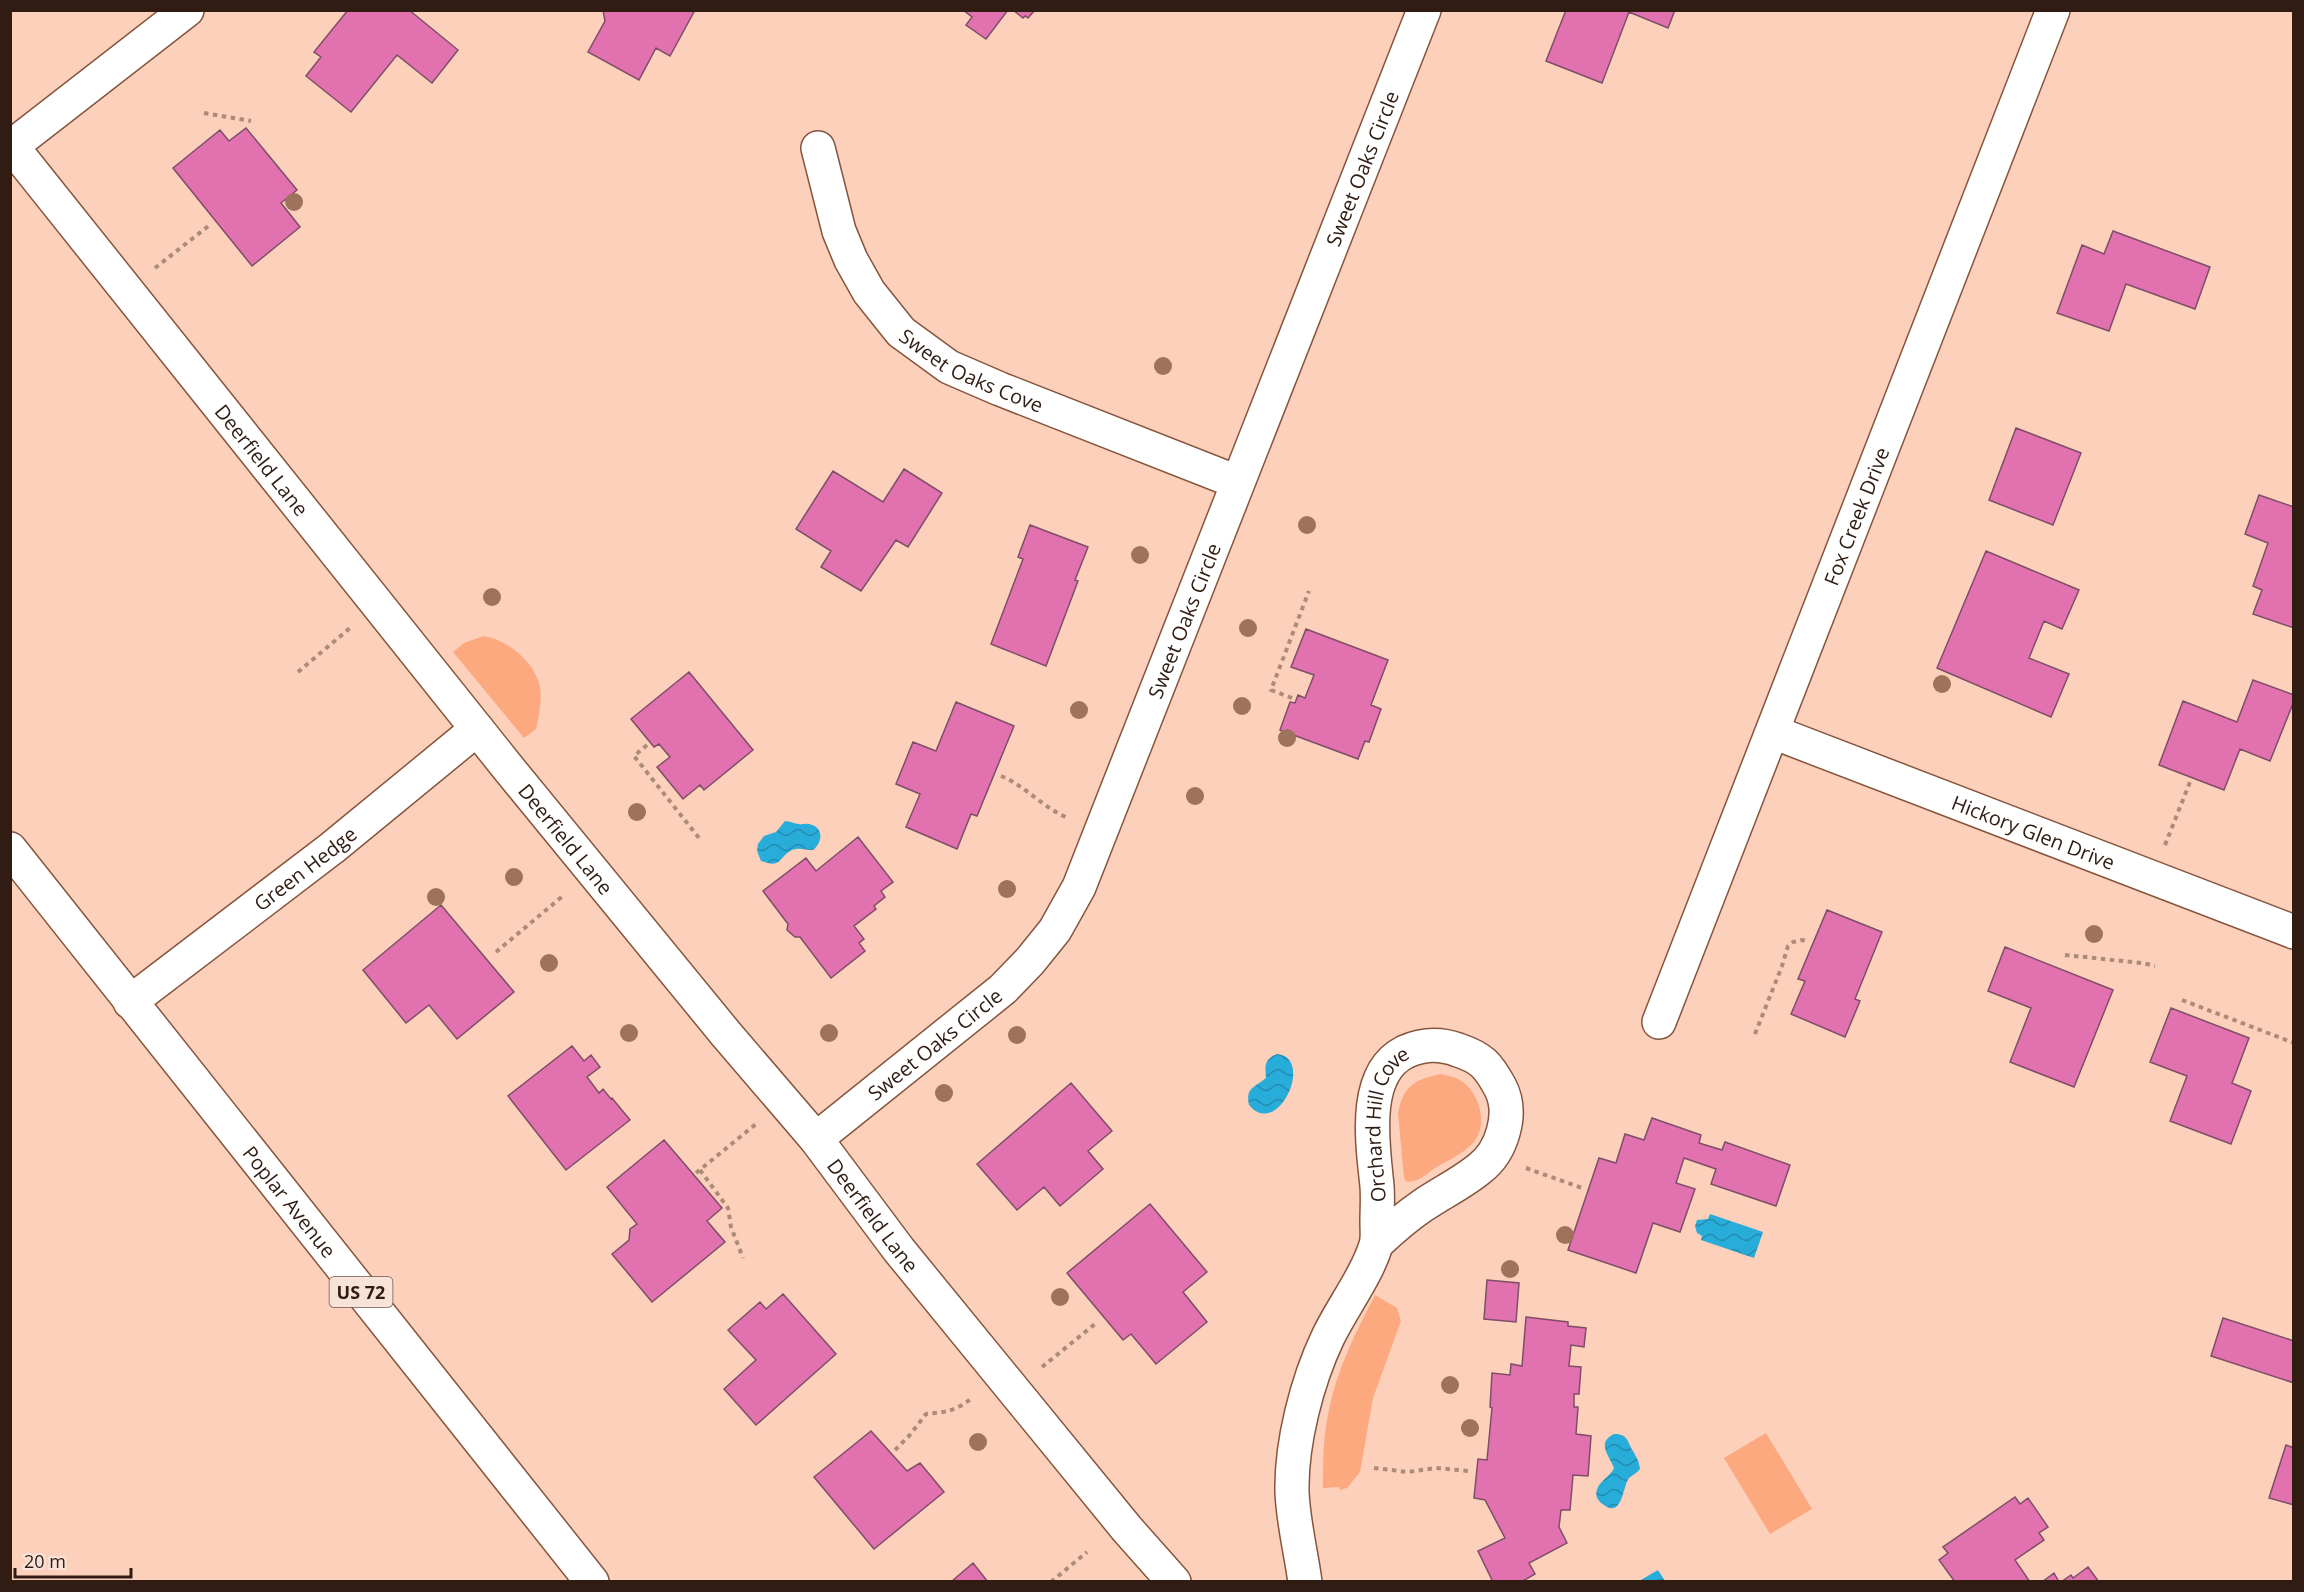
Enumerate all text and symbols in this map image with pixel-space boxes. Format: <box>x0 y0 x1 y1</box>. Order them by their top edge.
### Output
street label: Sweet Oaks Circle <box>1319 87 1404 250</box>
street label: Sweet Oaks Cove <box>894 322 1047 418</box>
street label: Deerfield Lane <box>209 398 315 521</box>
street label: Fox Creek Drive <box>1817 443 1895 589</box>
street label: Sweet Oaks Circle <box>1141 539 1227 702</box>
street label: Deerfield Lane <box>513 778 620 900</box>
street label: Hickory Glen Drive <box>1948 788 2119 876</box>
street label: Green Hedge <box>248 820 362 917</box>
street label: Sweet Oaks Circle <box>862 982 1007 1106</box>
street label: Orchard Hill Cove <box>1359 1039 1413 1202</box>
street label: Poplar Avenue <box>237 1140 343 1263</box>
street label: Deerfield Lane <box>822 1153 925 1278</box>
road number: US 72 <box>330 1277 392 1307</box>
scale bar <box>15 1541 130 1579</box>
text: 20 m <box>24 1549 66 1573</box>

